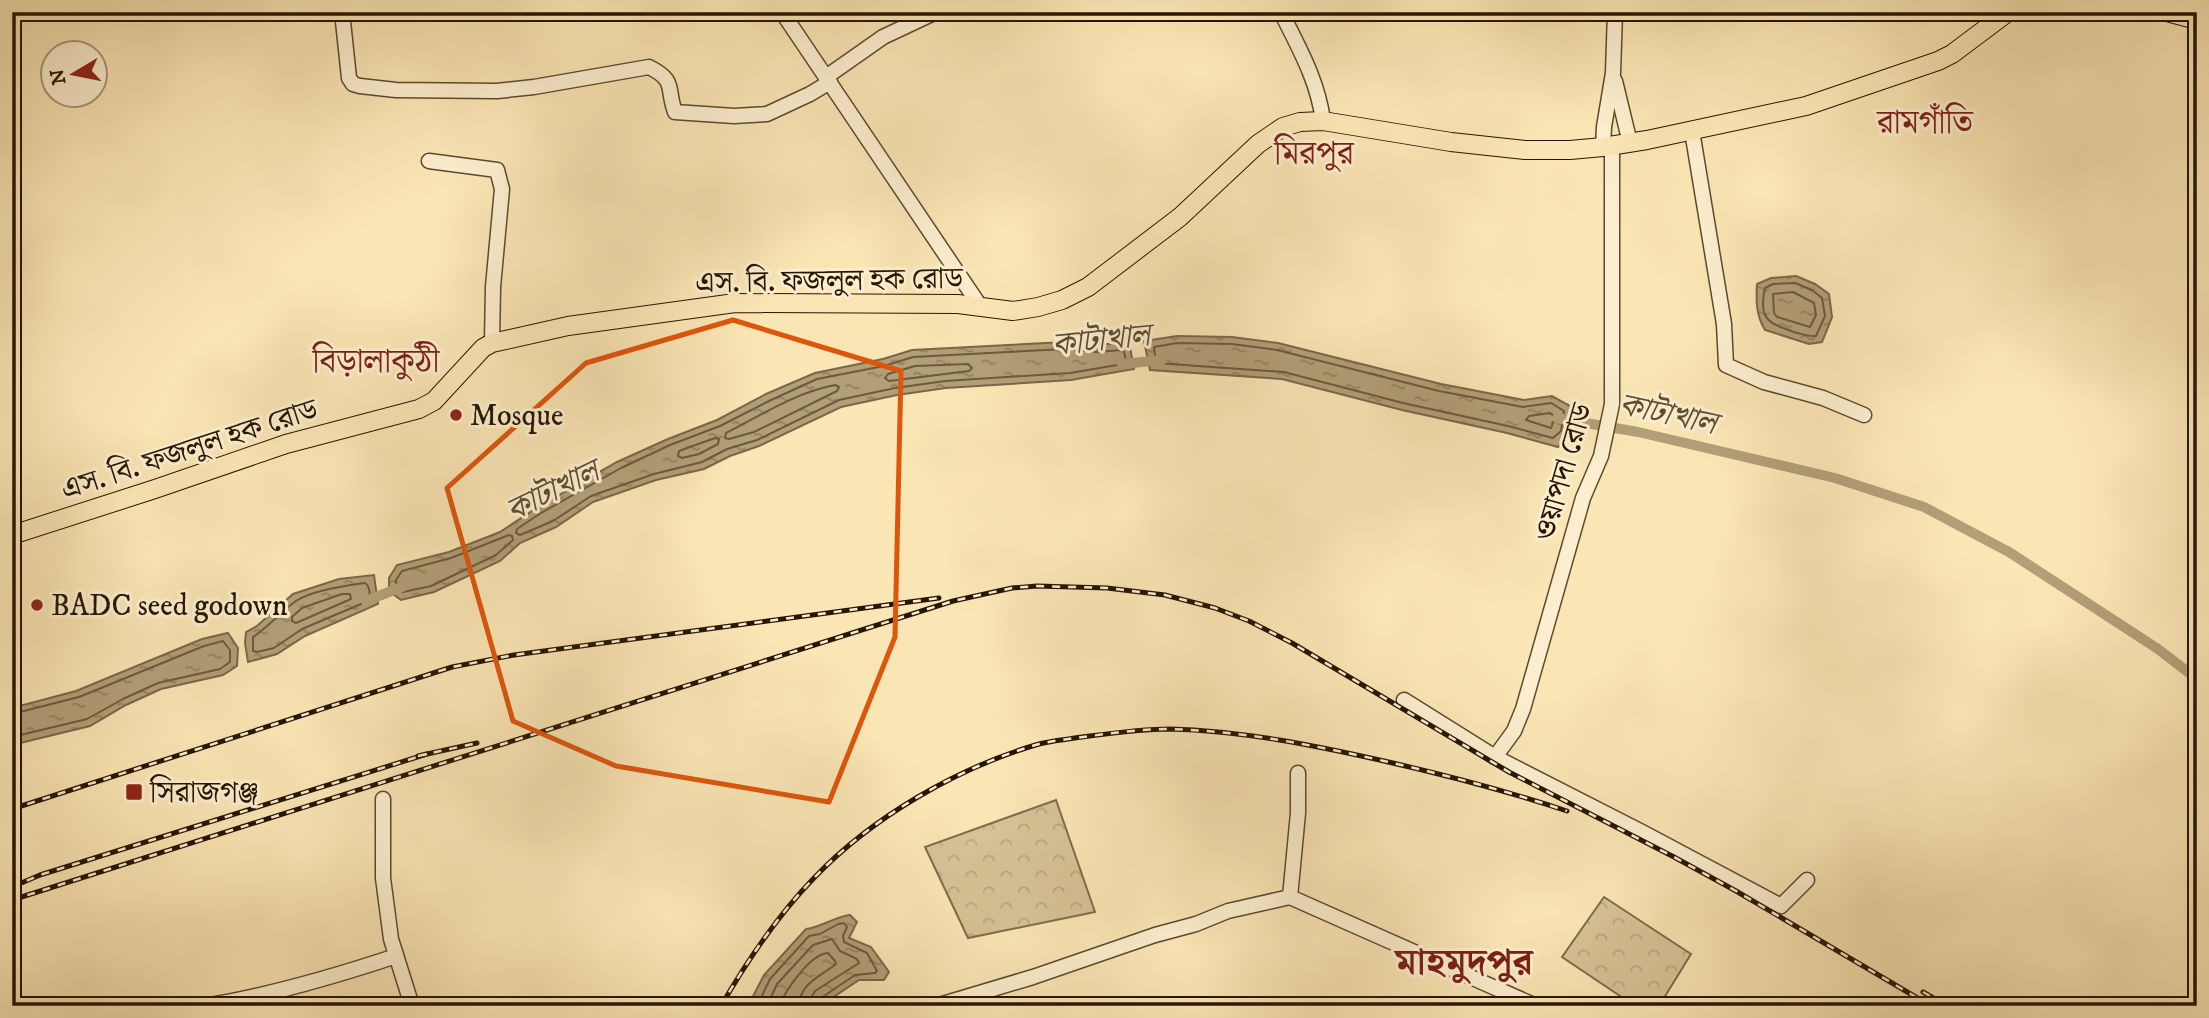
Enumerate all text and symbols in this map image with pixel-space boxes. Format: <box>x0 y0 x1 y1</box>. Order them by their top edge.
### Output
north arrow <box>38 38 108 108</box>
text: N <box>46 67 71 86</box>
district label: রামগাঁতি <box>1876 102 1975 144</box>
district label: মিরপুর <box>1273 133 1355 175</box>
street label: এস. বি. ফজলুল হক রোড <box>695 260 965 302</box>
water label: কাটাখাল <box>1050 314 1158 366</box>
district label: বিড়ালাকুঠী <box>311 341 441 383</box>
water label: কাটাখাল <box>1615 384 1726 446</box>
street label: এস. বি. ফজলুল হক রোড <box>56 390 324 509</box>
place label: Mosque <box>470 398 563 435</box>
street label: ওয়াপদা রোড <box>1527 398 1602 545</box>
marker: Mosque <box>448 407 464 423</box>
water label: কাটাখাল <box>500 449 611 531</box>
place label: BADC seed godown <box>51 588 288 625</box>
marker: BADC seed godown <box>29 597 45 613</box>
place label: সিরাজগঞ্জ <box>149 774 258 812</box>
marker: সিরাজগঞ্জ <box>124 782 144 802</box>
district label: মাহমুদপুর <box>1393 940 1535 987</box>

